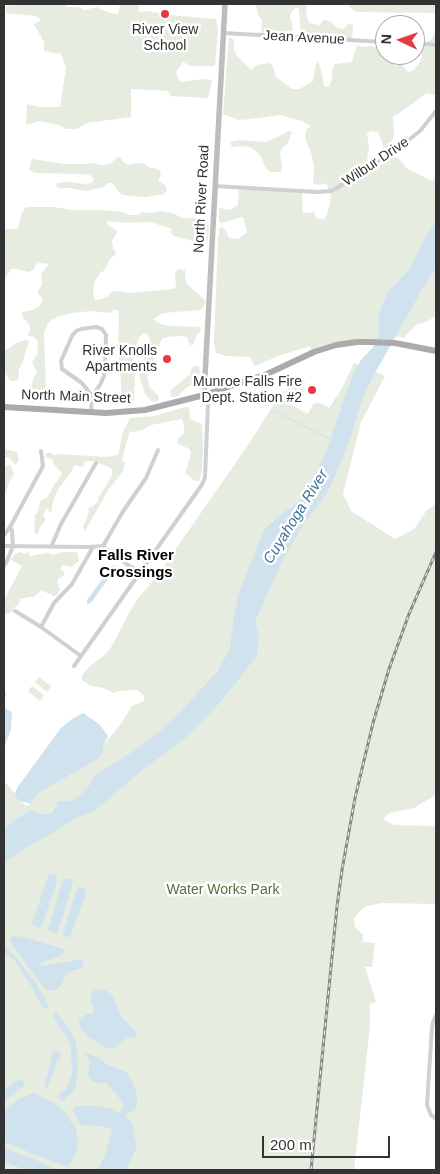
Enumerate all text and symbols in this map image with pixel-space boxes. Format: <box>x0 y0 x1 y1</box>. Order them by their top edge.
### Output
marker: River View School <box>159 8 171 20</box>
north arrow <box>375 15 425 65</box>
place label: River View School <box>132 22 198 54</box>
street label: Jean Avenue <box>263 27 345 49</box>
text: N <box>378 34 394 45</box>
street label: Wilbur Drive <box>340 134 412 190</box>
street label: North River Road <box>191 145 213 253</box>
place label: River Knolls Apartments <box>82 343 157 376</box>
marker: River Knolls Apartments <box>161 353 173 365</box>
place label: Munroe Falls Fire Dept. Station #2 <box>193 374 302 407</box>
marker: Munroe Falls Fire Dept. Station #2 <box>306 384 318 396</box>
street label: North Main Street <box>21 387 131 407</box>
water label: Cuyahoga River <box>260 467 332 567</box>
district label: Falls River Crossings <box>98 547 174 582</box>
park label: Water Works Park <box>167 882 279 898</box>
scale bar <box>265 1126 392 1158</box>
text: 200 m <box>270 1136 312 1153</box>

